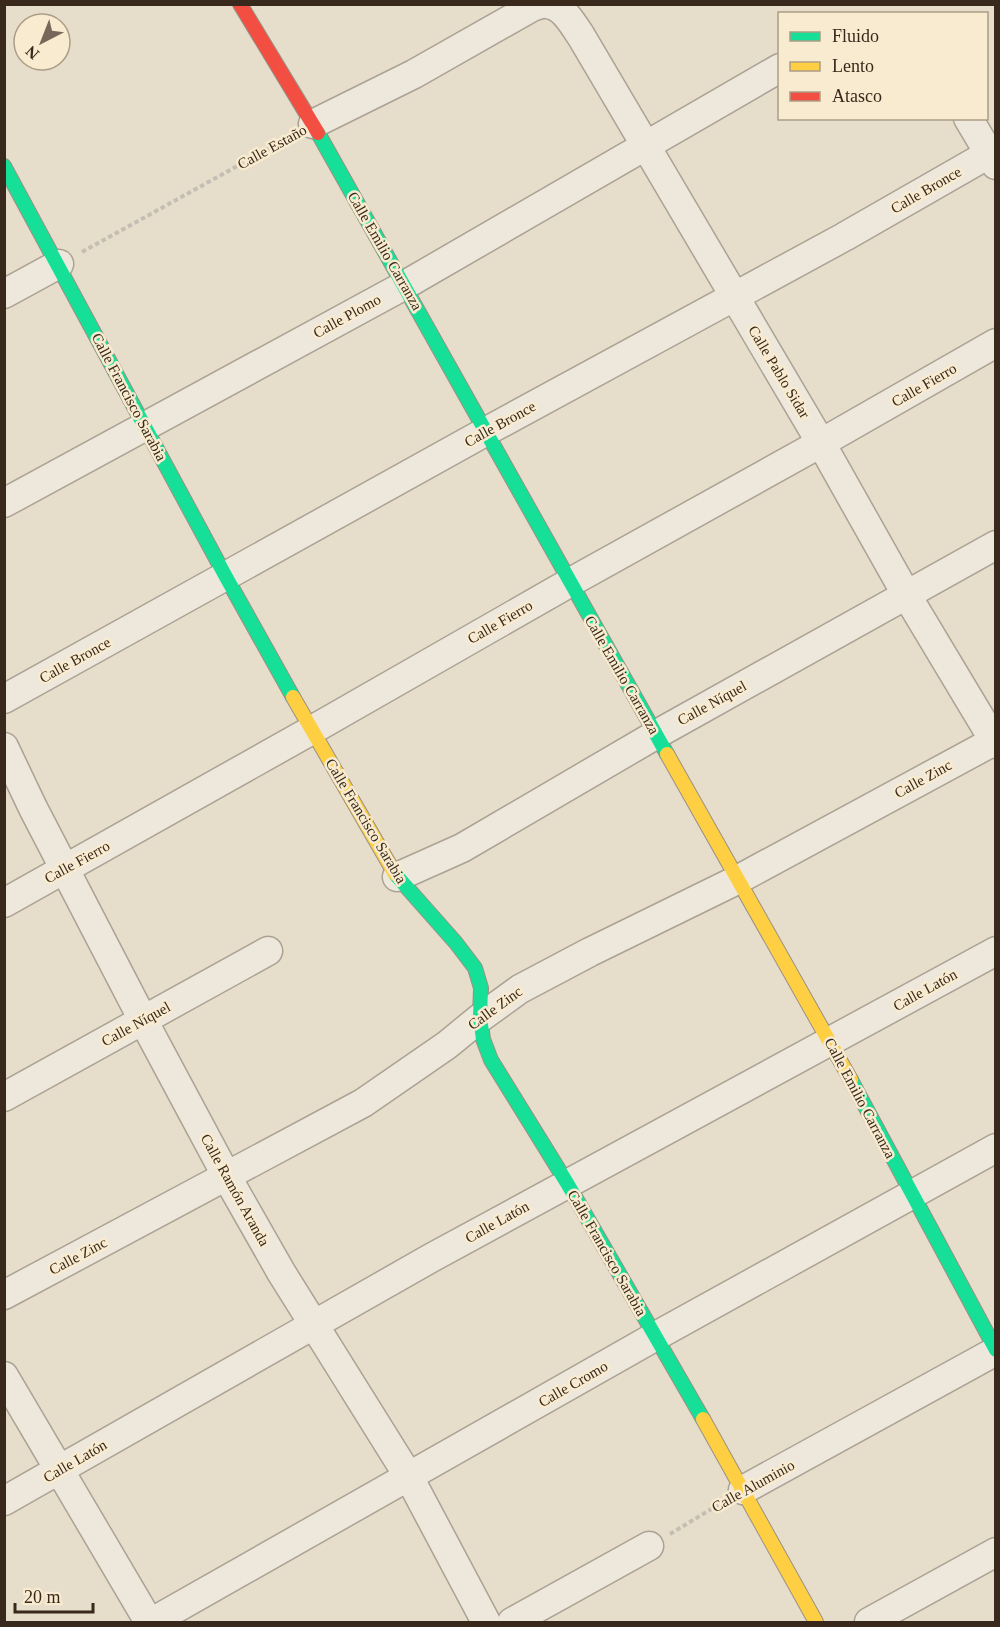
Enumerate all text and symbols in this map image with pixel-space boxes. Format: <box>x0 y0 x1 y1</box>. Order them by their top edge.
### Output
north arrow <box>12 12 72 72</box>
legend <box>778 12 988 120</box>
text: Fluido <box>832 26 879 46</box>
text: N <box>22 42 42 63</box>
text: Lento <box>832 56 874 76</box>
text: Atasco <box>832 86 882 106</box>
street label: Calle Estaño <box>235 122 309 172</box>
street label: Calle Bronce <box>888 163 964 217</box>
street label: Calle Emilio Carranza <box>345 189 426 313</box>
street label: Calle Plomo <box>311 291 383 341</box>
street label: Calle Pablo Sidar <box>745 323 813 421</box>
street label: Calle Francisco Sarabia <box>88 330 170 464</box>
street label: Calle Fierro <box>889 360 959 410</box>
street label: Calle Bronce <box>462 398 539 450</box>
street label: Calle Fierro <box>465 597 535 647</box>
street label: Calle Emilio Carranza <box>582 613 663 737</box>
street label: Calle Bronce <box>37 634 114 686</box>
street label: Calle Níquel <box>675 678 749 728</box>
street label: Calle Francisco Sarabia <box>322 756 410 886</box>
street label: Calle Zinc <box>892 757 955 801</box>
street label: Calle Fierro <box>42 838 112 886</box>
street label: Calle Latón <box>890 966 960 1014</box>
street label: Calle Zinc <box>465 983 525 1033</box>
street label: Calle Níquel <box>99 999 173 1049</box>
street label: Calle Emilio Carranza <box>821 1035 899 1161</box>
street label: Calle Ramón Aranda <box>198 1131 273 1249</box>
street label: Calle Francisco Sarabia <box>564 1187 650 1319</box>
street label: Calle Latón <box>462 1198 532 1246</box>
street label: Calle Zinc <box>46 1234 110 1278</box>
street label: Calle Cromo <box>536 1358 610 1410</box>
street label: Calle Latón <box>41 1436 110 1486</box>
street label: Calle Aluminio <box>709 1457 797 1515</box>
scale bar <box>15 1576 93 1614</box>
text: 20 m <box>24 1587 61 1607</box>

